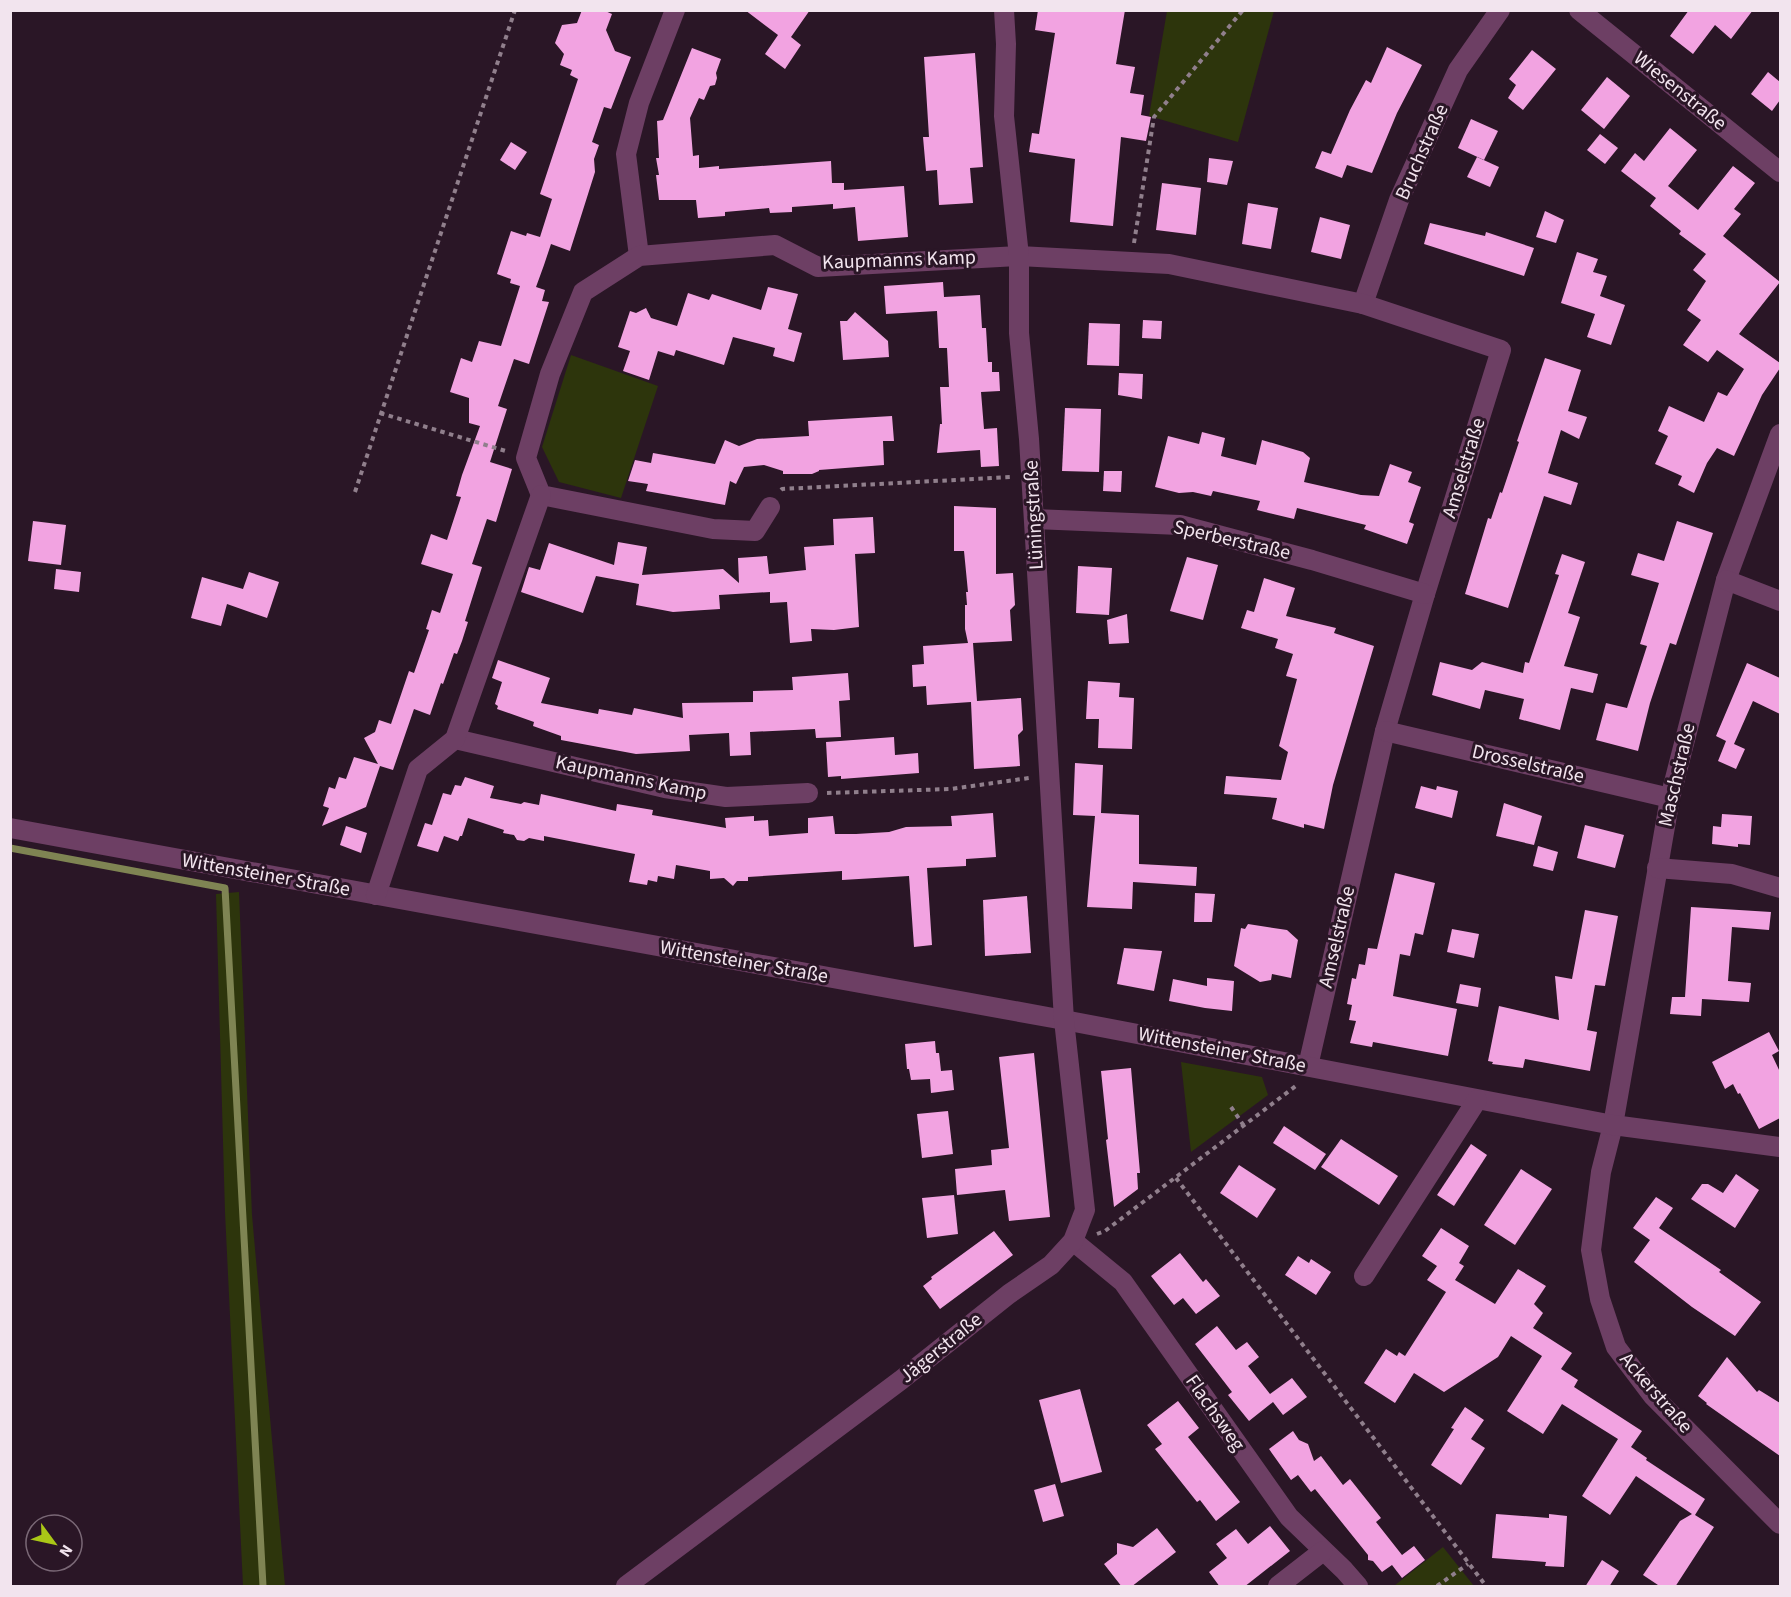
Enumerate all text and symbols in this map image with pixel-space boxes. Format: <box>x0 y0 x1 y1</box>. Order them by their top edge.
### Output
street label: Wiesenstraße <box>1627 45 1733 137</box>
street label: Bruchstraße <box>1388 100 1456 204</box>
street label: Kaupmanns Kamp <box>822 243 976 277</box>
street label: Amselstraße <box>1435 414 1493 522</box>
street label: Lüningstraße <box>1017 459 1051 571</box>
street label: Sperberstraße <box>1171 513 1293 567</box>
street label: Maschstraße <box>1651 720 1703 830</box>
street label: Drosselstraße <box>1469 737 1587 791</box>
street label: Kaupmanns Kamp <box>553 748 709 808</box>
street label: Wittensteiner Straße <box>180 846 352 904</box>
street label: Amselstraße <box>1312 883 1362 991</box>
street label: Wittensteiner Straße <box>658 933 830 991</box>
street label: Wittensteiner Straße <box>1136 1020 1308 1080</box>
street label: Jägerstraße <box>894 1306 988 1390</box>
street label: Ackerstraße <box>1613 1346 1699 1440</box>
street label: Flachsweg <box>1178 1369 1252 1457</box>
north arrow <box>24 1513 84 1573</box>
text: N <box>54 1540 78 1561</box>

